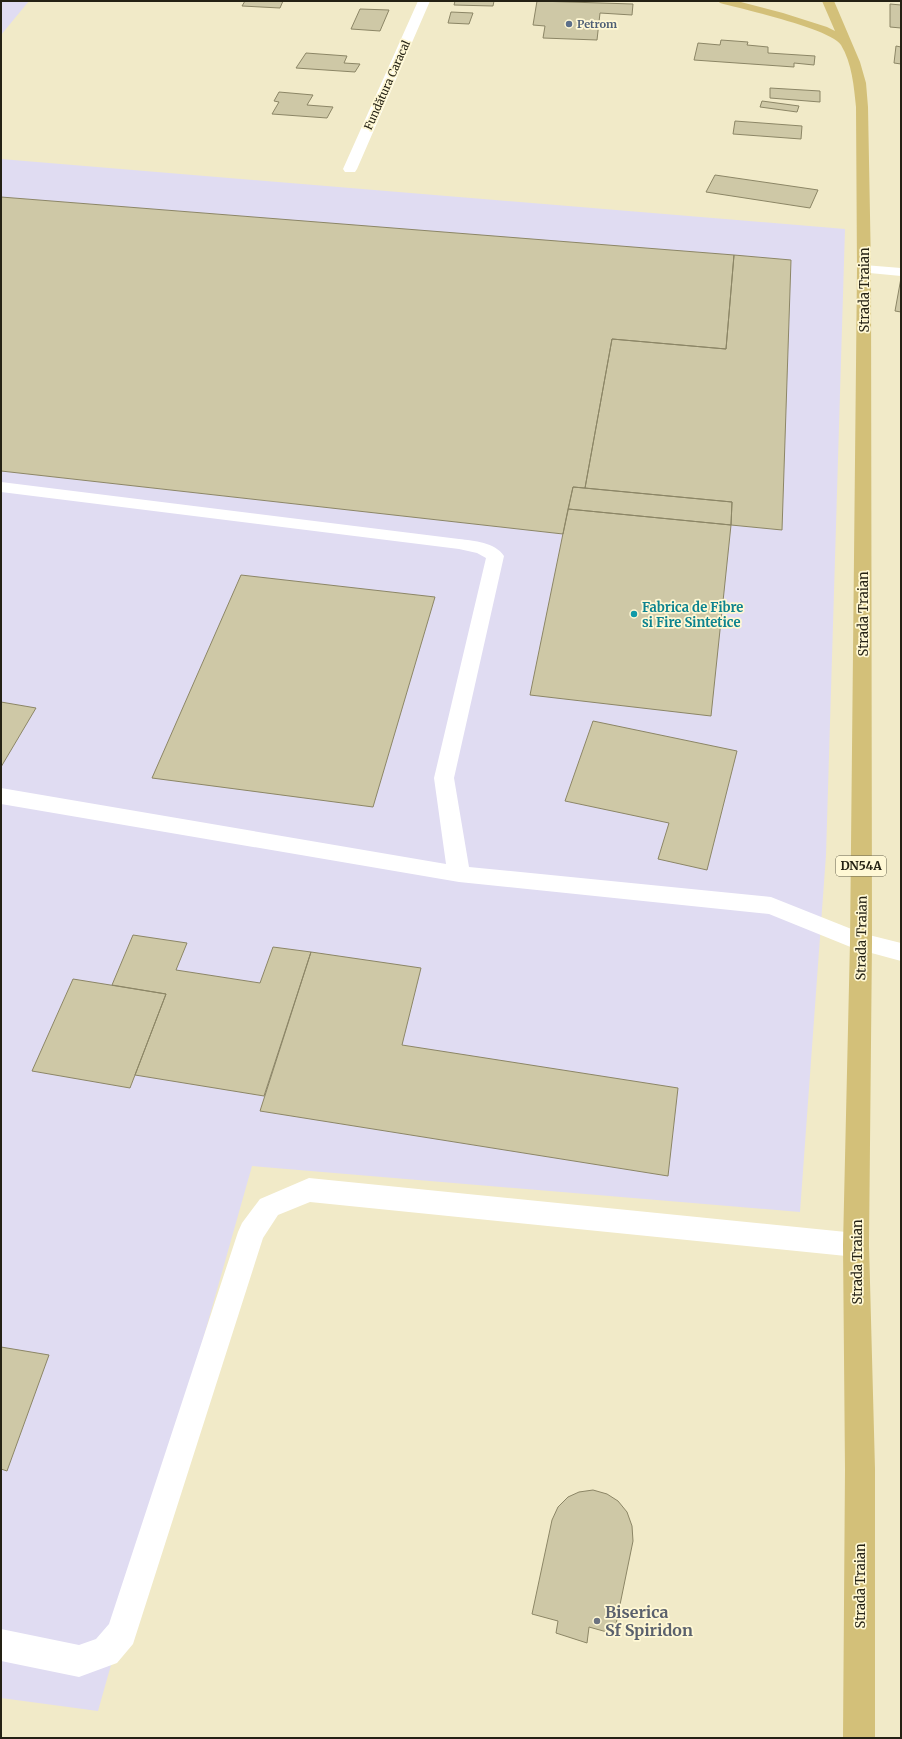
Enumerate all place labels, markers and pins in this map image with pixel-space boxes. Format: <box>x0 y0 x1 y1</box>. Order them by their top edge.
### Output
place label: Petrom <box>577 17 617 31</box>
marker: Petrom <box>564 19 574 29</box>
place label: Fabrica de Fibre si Fire Sintetice <box>642 599 743 631</box>
marker: Fabrica de Fibre si Fire Sintetice <box>629 609 639 619</box>
place label: Biserica Sf Spiridon <box>605 1602 693 1640</box>
marker: Biserica Sf Spiridon <box>592 1616 602 1626</box>

